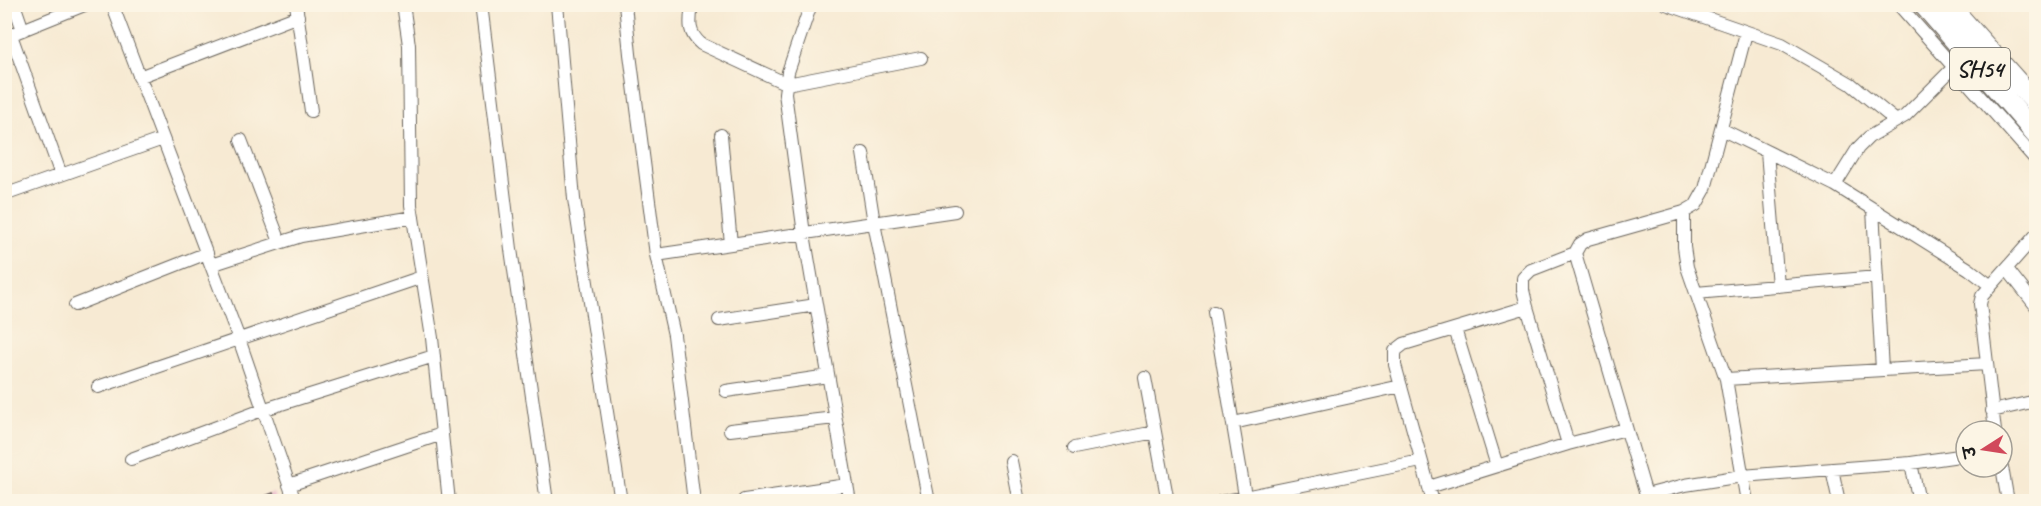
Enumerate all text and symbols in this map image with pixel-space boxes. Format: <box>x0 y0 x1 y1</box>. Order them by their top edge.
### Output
road number: SH54 <box>1950 48 2010 90</box>
north arrow <box>1954 419 2014 479</box>
text: उ <box>1959 443 1982 461</box>

